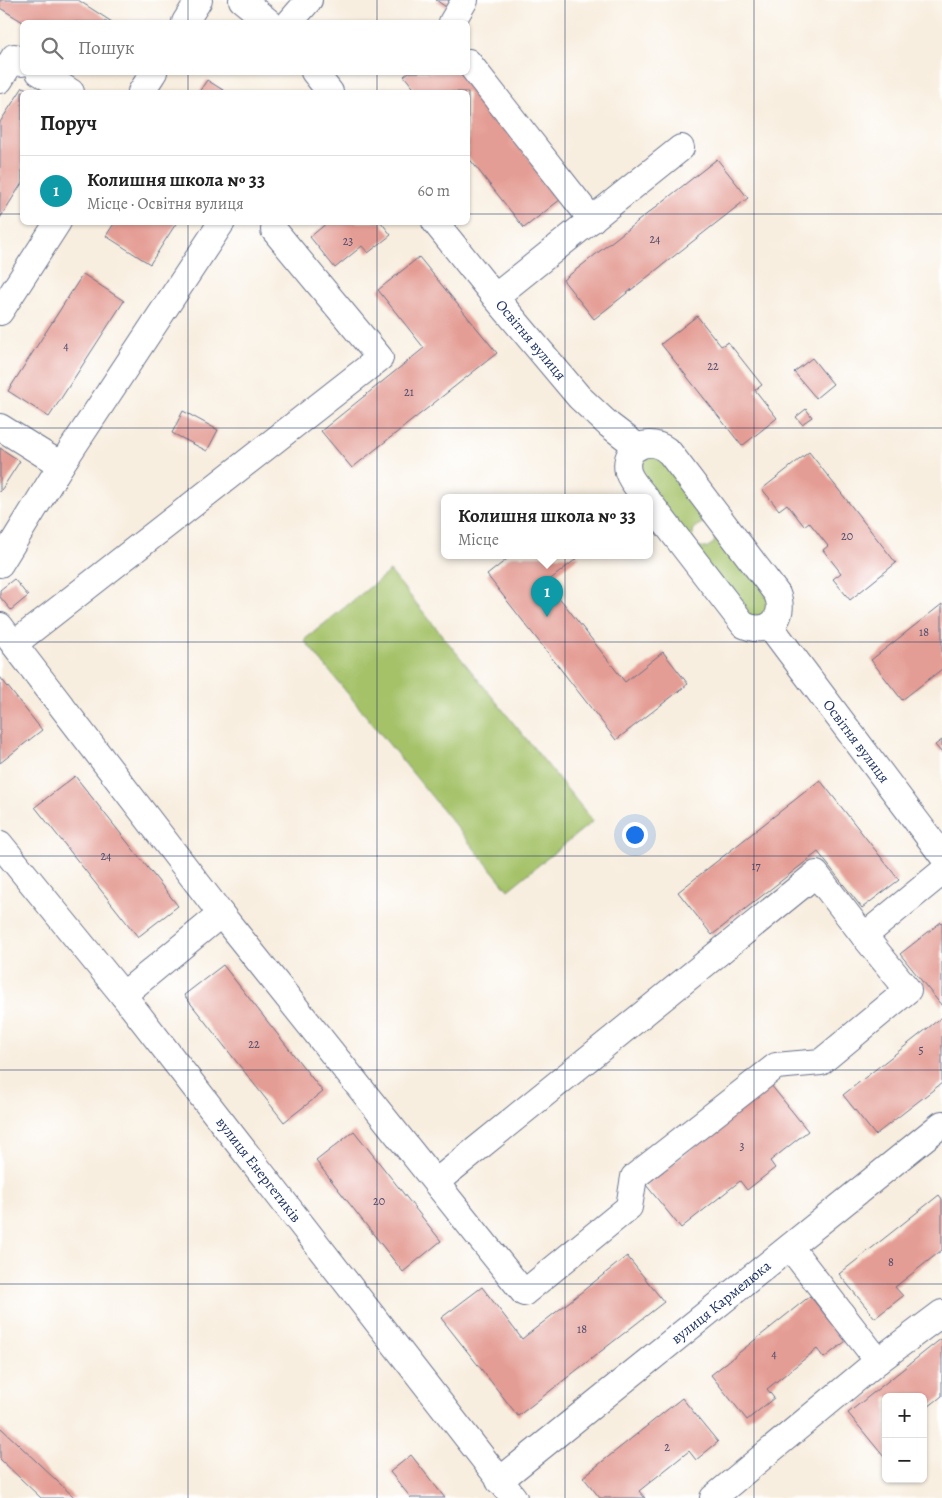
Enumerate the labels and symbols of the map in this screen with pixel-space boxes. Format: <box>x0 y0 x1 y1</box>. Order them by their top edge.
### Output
house number: 24 <box>649 231 661 247</box>
house number: 23 <box>343 233 353 249</box>
street label: Освітня вулиця <box>491 295 571 384</box>
house number: 4 <box>63 338 69 354</box>
house number: 22 <box>707 358 719 374</box>
house number: 21 <box>404 384 414 400</box>
house number: 20 <box>841 528 853 544</box>
pin: 1 <box>531 576 563 617</box>
house number: 18 <box>919 624 929 640</box>
street label: Освітня вулиця <box>819 695 894 787</box>
your location <box>622 822 648 848</box>
house number: 24 <box>100 848 112 864</box>
house number: 17 <box>751 858 762 874</box>
house number: 22 <box>248 1036 260 1052</box>
house number: 5 <box>918 1042 924 1058</box>
street label: вулиця Енергетиків <box>211 1113 306 1227</box>
house number: 3 <box>740 1138 745 1154</box>
house number: 20 <box>373 1193 385 1209</box>
house number: 8 <box>888 1254 894 1270</box>
street label: вулиця Кармелюка <box>667 1256 775 1348</box>
house number: 18 <box>577 1321 587 1337</box>
house number: 4 <box>771 1346 777 1362</box>
house number: 2 <box>664 1439 670 1455</box>

